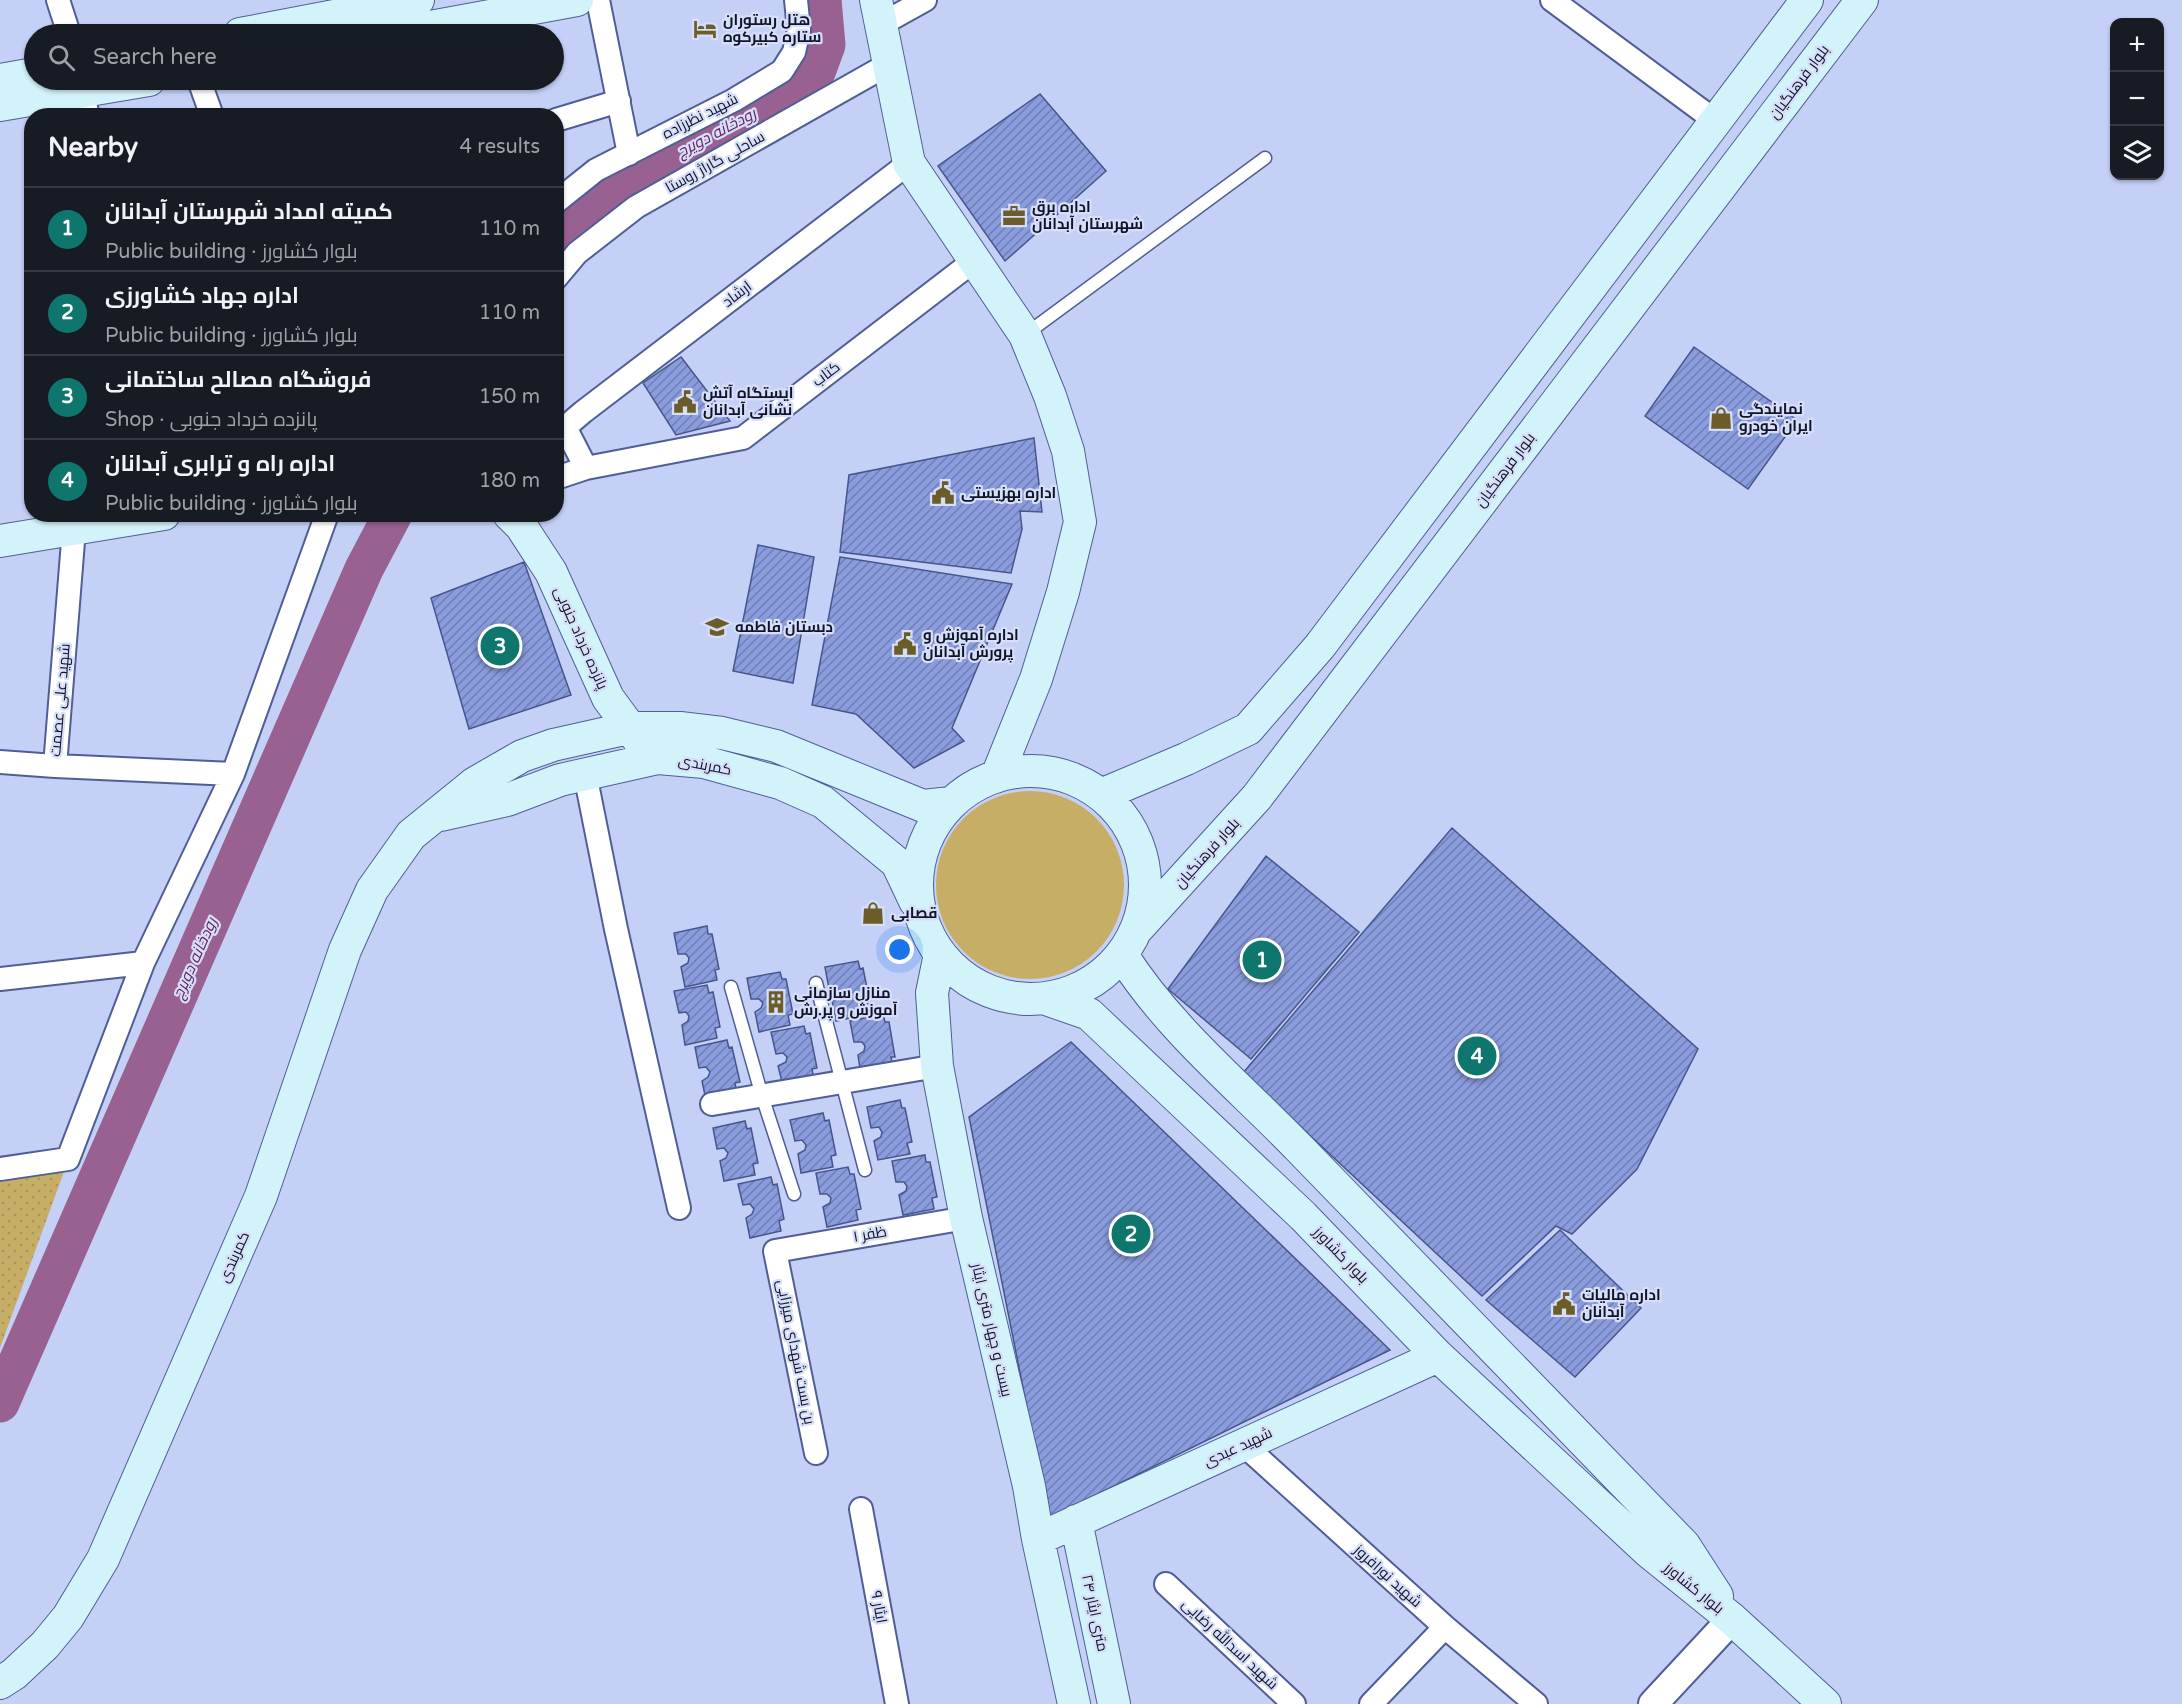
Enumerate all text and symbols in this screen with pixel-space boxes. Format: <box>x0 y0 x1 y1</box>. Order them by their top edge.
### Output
place label: هتل رستوران ستاره کبیرکوه <box>723 11 821 46</box>
hotel icon: هتل رستوران ستاره کبیرکوه <box>692 16 718 42</box>
map controls <box>2110 18 2164 180</box>
button: + <box>2110 18 2164 72</box>
search box <box>24 24 564 90</box>
icon: search <box>45 41 78 74</box>
street label: بلوار فرهنگیان <box>1765 41 1834 123</box>
text: Search here <box>93 44 217 70</box>
button: − <box>2110 72 2164 126</box>
street label: شهید نظرزاده <box>659 89 741 144</box>
water label: رودخانه دویرج <box>673 103 762 163</box>
button: layers <box>2110 126 2164 180</box>
street label: ساحلی گاراژ روستا <box>662 127 768 198</box>
text: Nearby <box>48 132 138 163</box>
text: 4 results <box>460 135 540 159</box>
place label: اداره برق شهرستان آبدانان <box>1032 198 1143 233</box>
text: کمیته امداد شهرستان آبدانان <box>105 199 393 225</box>
office icon: اداره برق شهرستان آبدانان <box>1001 203 1027 229</box>
text: 1 <box>61 217 74 241</box>
text: 110 m <box>479 217 540 241</box>
text: Public building · بلوار کشاورز <box>105 240 358 264</box>
street label: ارشاد <box>719 277 755 311</box>
text: اداره جهاد کشاورزی <box>105 283 299 309</box>
text: 2 <box>61 301 74 325</box>
text: 110 m <box>479 301 540 325</box>
text: Public building · بلوار کشاورز <box>105 324 358 348</box>
street label: کتاب <box>809 358 843 390</box>
text: فروشگاه مصالح ساختمانی <box>105 367 371 393</box>
place label: ایستگاه آتش نشانی آبدانان <box>703 384 793 419</box>
text: 3 <box>61 385 74 409</box>
text: 150 m <box>479 385 540 409</box>
public building icon: ایستگاه آتش نشانی آبدانان <box>672 389 698 415</box>
place label: نمایندگی ایران خودرو <box>1739 400 1813 435</box>
shop icon: نمایندگی ایران خودرو <box>1708 405 1734 431</box>
text: Shop · پانزده خرداد جنوبی <box>105 408 317 432</box>
street label: بلوار فرهنگیان <box>1471 429 1540 511</box>
text: اداره راه و ترابری آبدانان <box>105 451 335 477</box>
text: 4 <box>61 469 74 493</box>
text: 180 m <box>479 469 540 493</box>
public building icon: اداره بهزیستی <box>930 480 956 506</box>
place label: اداره بهزیستی <box>961 484 1056 502</box>
text: Public building · بلوار کشاورز <box>105 492 358 516</box>
street label: پانزده خرداد جنوبی <box>549 584 612 693</box>
school or university icon: دبستان فاطمه <box>704 614 730 640</box>
place label: دبستان فاطمه <box>735 618 833 636</box>
pin: 3 <box>480 624 520 668</box>
place label: اداره آموزش و پرورش آبدانان <box>923 626 1019 663</box>
public building icon: اداره آموزش و پرورش آبدانان <box>892 631 918 657</box>
street label: شهید علی عصمت <box>46 643 75 757</box>
street label: کمربندی <box>677 751 733 780</box>
street label: بلوار فرهنگیان <box>1171 814 1244 893</box>
shop icon: قصابی <box>860 900 886 926</box>
place label: قصابی <box>891 904 937 922</box>
water label: رودخانه دویرج <box>168 913 223 1003</box>
your location <box>885 935 914 964</box>
pin: 1 <box>1242 938 1282 982</box>
place label: منازل سازمانی آموزش و پر.رش <box>794 984 898 1021</box>
building icon: منازل سازمانی آموزش و پر.رش <box>763 989 789 1015</box>
pin: 4 <box>1458 1034 1496 1078</box>
pin: 2 <box>1112 1212 1150 1256</box>
street label: ظفر ۱ <box>852 1222 888 1246</box>
street label: بلوار کشاورز <box>1309 1222 1372 1287</box>
street label: کمربندی <box>215 1229 254 1286</box>
street label: بیست و چهار متری ایثار <box>967 1260 1016 1399</box>
street label: بن بست شهدای میرزایی <box>772 1278 819 1426</box>
place label: اداره مالیات آبدانان <box>1582 1286 1661 1321</box>
public building icon: اداره مالیات آبدانان <box>1551 1291 1577 1317</box>
street label: شهید عبدی <box>1201 1423 1275 1472</box>
street label: شهید نورافروز <box>1349 1540 1426 1612</box>
street label: بلوار کشاورز <box>1660 1558 1728 1618</box>
street label: ۲۴ متری ایثار <box>1077 1573 1112 1653</box>
street label: ایثار ۹ <box>867 1589 891 1625</box>
street label: شهید اسدالله رضایی <box>1178 1594 1282 1694</box>

